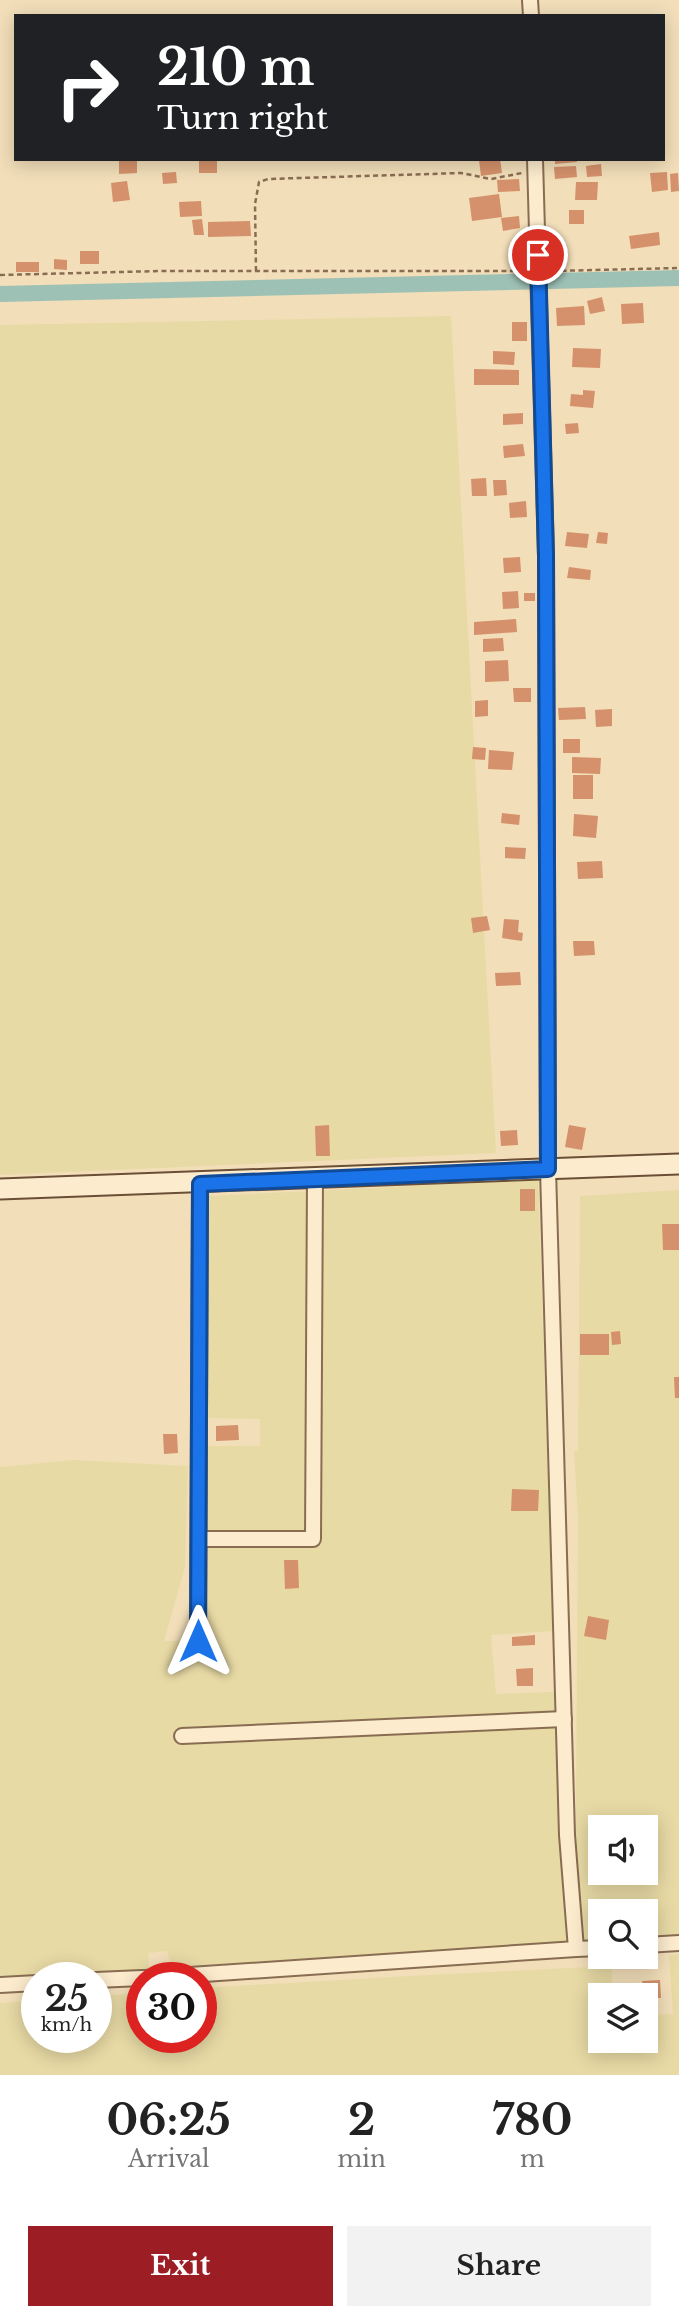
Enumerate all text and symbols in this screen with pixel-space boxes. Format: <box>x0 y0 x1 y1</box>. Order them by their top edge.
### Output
text: 210 m <box>157 37 315 98</box>
icon: right <box>42 42 133 133</box>
text: Turn right <box>157 98 328 138</box>
pin <box>508 225 568 285</box>
icon: arrive <box>519 236 557 274</box>
position arrow <box>161 1604 235 1678</box>
map controls <box>588 1815 658 2053</box>
button: sound <box>588 1815 658 1885</box>
button: search <box>588 1899 658 1969</box>
speed limit sign: 30 <box>126 1962 217 2053</box>
text: 25 <box>45 1977 88 2020</box>
button: layers <box>588 1983 658 2053</box>
text: km/h <box>41 2014 92 2036</box>
text: 06:25 <box>107 2094 231 2146</box>
text: 2 <box>348 2094 375 2146</box>
text: 780 <box>492 2094 572 2146</box>
text: Arrival <box>128 2145 209 2173</box>
text: min <box>337 2145 386 2173</box>
text: m <box>520 2145 545 2173</box>
button: Exit <box>28 2226 333 2306</box>
button: Share <box>347 2226 651 2306</box>

